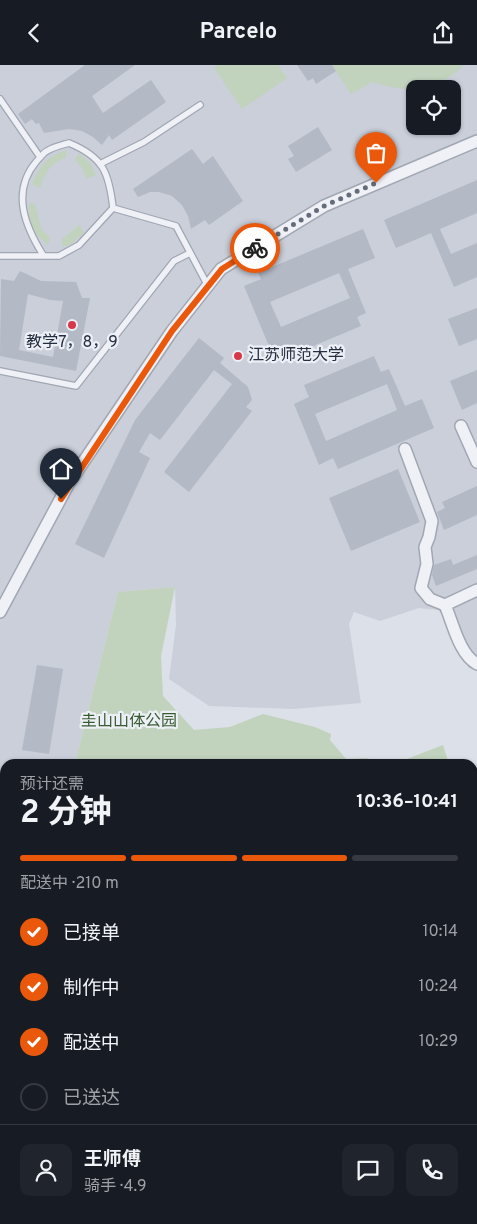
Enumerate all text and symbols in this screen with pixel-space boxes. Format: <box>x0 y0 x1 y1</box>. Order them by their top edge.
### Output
icon: back <box>20 19 48 47</box>
text: Parcelo <box>200 19 277 46</box>
icon: share <box>429 19 457 47</box>
map controls <box>406 80 461 135</box>
button: locate <box>406 80 461 135</box>
pin <box>355 132 397 183</box>
icon: bag <box>362 139 390 167</box>
courier <box>230 223 280 273</box>
icon: bike <box>241 234 269 262</box>
marker: 教学7，8，9 <box>66 319 78 331</box>
place label: 教学7，8，9 <box>26 333 118 353</box>
place label: 江苏师范大学 <box>248 346 344 366</box>
marker: 江苏师范大学 <box>232 350 244 362</box>
pin <box>40 448 82 499</box>
icon: home <box>47 455 75 483</box>
park label: 圭山山体公园 <box>81 712 177 732</box>
text: 预计还需 <box>20 775 84 795</box>
text: 10:36–10:41 <box>356 790 458 814</box>
text: 2 分钟 <box>20 794 112 834</box>
text: 配送中 · 210 m <box>20 874 119 894</box>
icon: check <box>20 918 48 946</box>
text: 已接单 <box>63 922 120 946</box>
text: 10:14 <box>423 922 458 942</box>
icon: check <box>20 973 48 1001</box>
text: 制作中 <box>63 977 120 1001</box>
text: 10:24 <box>419 977 458 997</box>
icon: check <box>20 1028 48 1056</box>
text: 配送中 <box>63 1032 120 1056</box>
text: 10:29 <box>419 1032 458 1052</box>
text: 已送达 <box>63 1087 120 1111</box>
button: person <box>20 1144 72 1196</box>
button: chat <box>342 1144 394 1196</box>
button: phone <box>406 1144 458 1196</box>
text: 王师傅 <box>84 1148 141 1172</box>
text: 骑手 · 4.9 <box>84 1177 147 1197</box>

